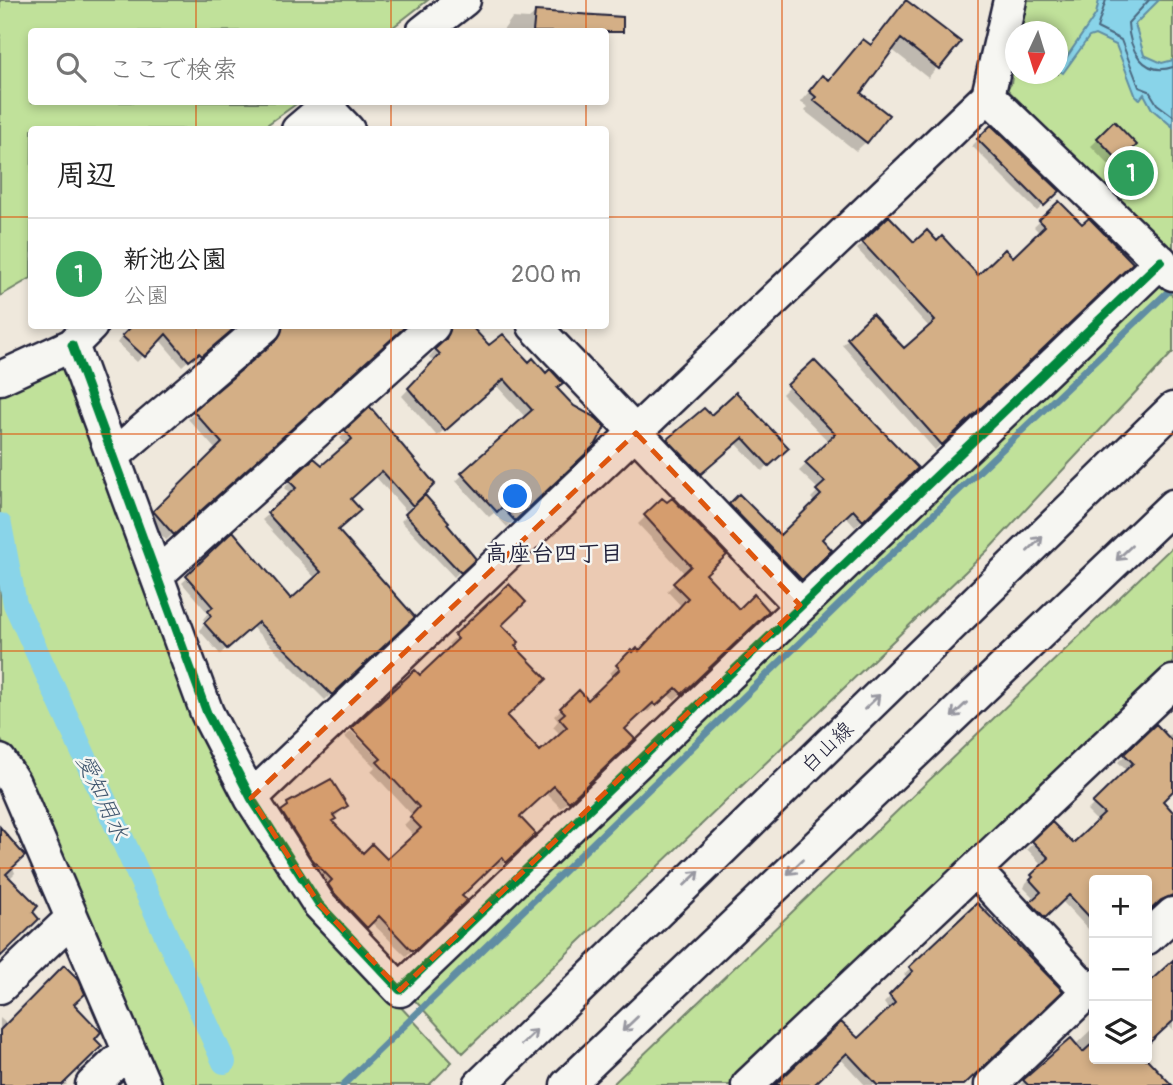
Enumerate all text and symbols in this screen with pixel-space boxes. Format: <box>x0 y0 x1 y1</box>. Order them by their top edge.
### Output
north arrow <box>1005 21 1068 84</box>
search box <box>28 28 609 105</box>
icon: search <box>52 48 90 86</box>
text: ここで検索 <box>108 54 238 86</box>
pin: 1 <box>1108 147 1154 199</box>
text: 周辺 <box>56 157 116 194</box>
text: 新池公園 <box>123 244 227 276</box>
text: 1 <box>75 260 84 289</box>
text: 200 m <box>511 260 581 289</box>
text: 公園 <box>123 281 169 310</box>
your location <box>498 479 532 513</box>
one-way arrow <box>1026 535 1043 552</box>
district label: 高座台四丁目 <box>485 539 623 568</box>
one-way arrow <box>1116 544 1133 561</box>
one-way arrow <box>863 694 880 711</box>
one-way arrow <box>951 702 968 719</box>
street label: 白山線 <box>795 716 859 779</box>
water label: 愛知用水 <box>70 749 135 845</box>
one-way arrow <box>787 859 804 876</box>
one-way arrow <box>683 870 700 887</box>
map controls <box>1089 875 1152 1064</box>
button: + <box>1089 875 1152 938</box>
button: − <box>1089 938 1152 1001</box>
button: layers <box>1089 1001 1152 1064</box>
one-way arrow <box>622 1016 639 1033</box>
one-way arrow <box>520 1029 537 1046</box>

